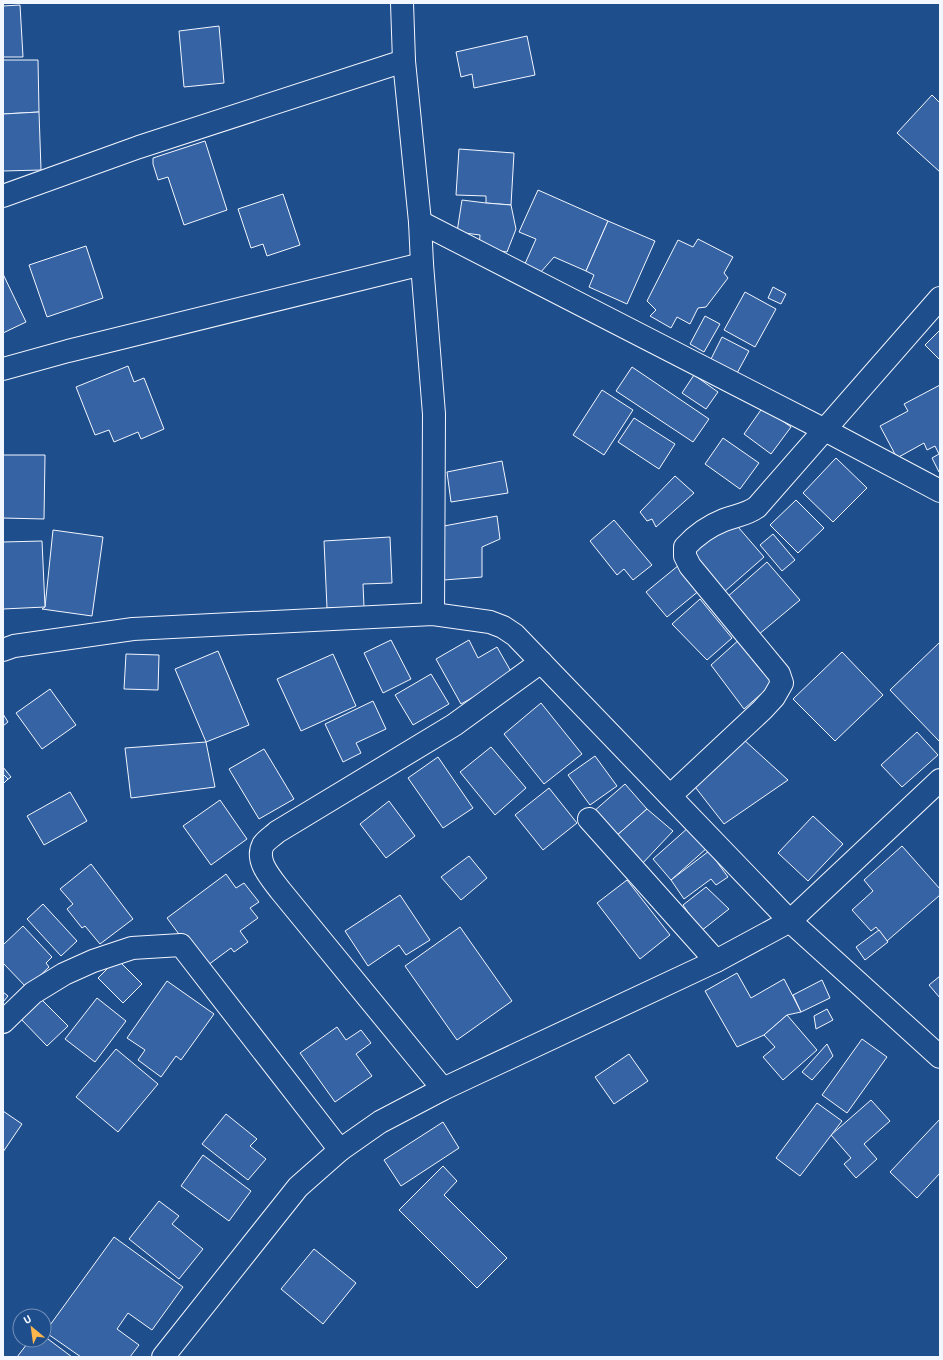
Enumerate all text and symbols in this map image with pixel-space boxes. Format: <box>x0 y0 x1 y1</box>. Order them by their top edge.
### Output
north arrow <box>12 1308 52 1348</box>
text: U <box>21 1311 34 1328</box>

